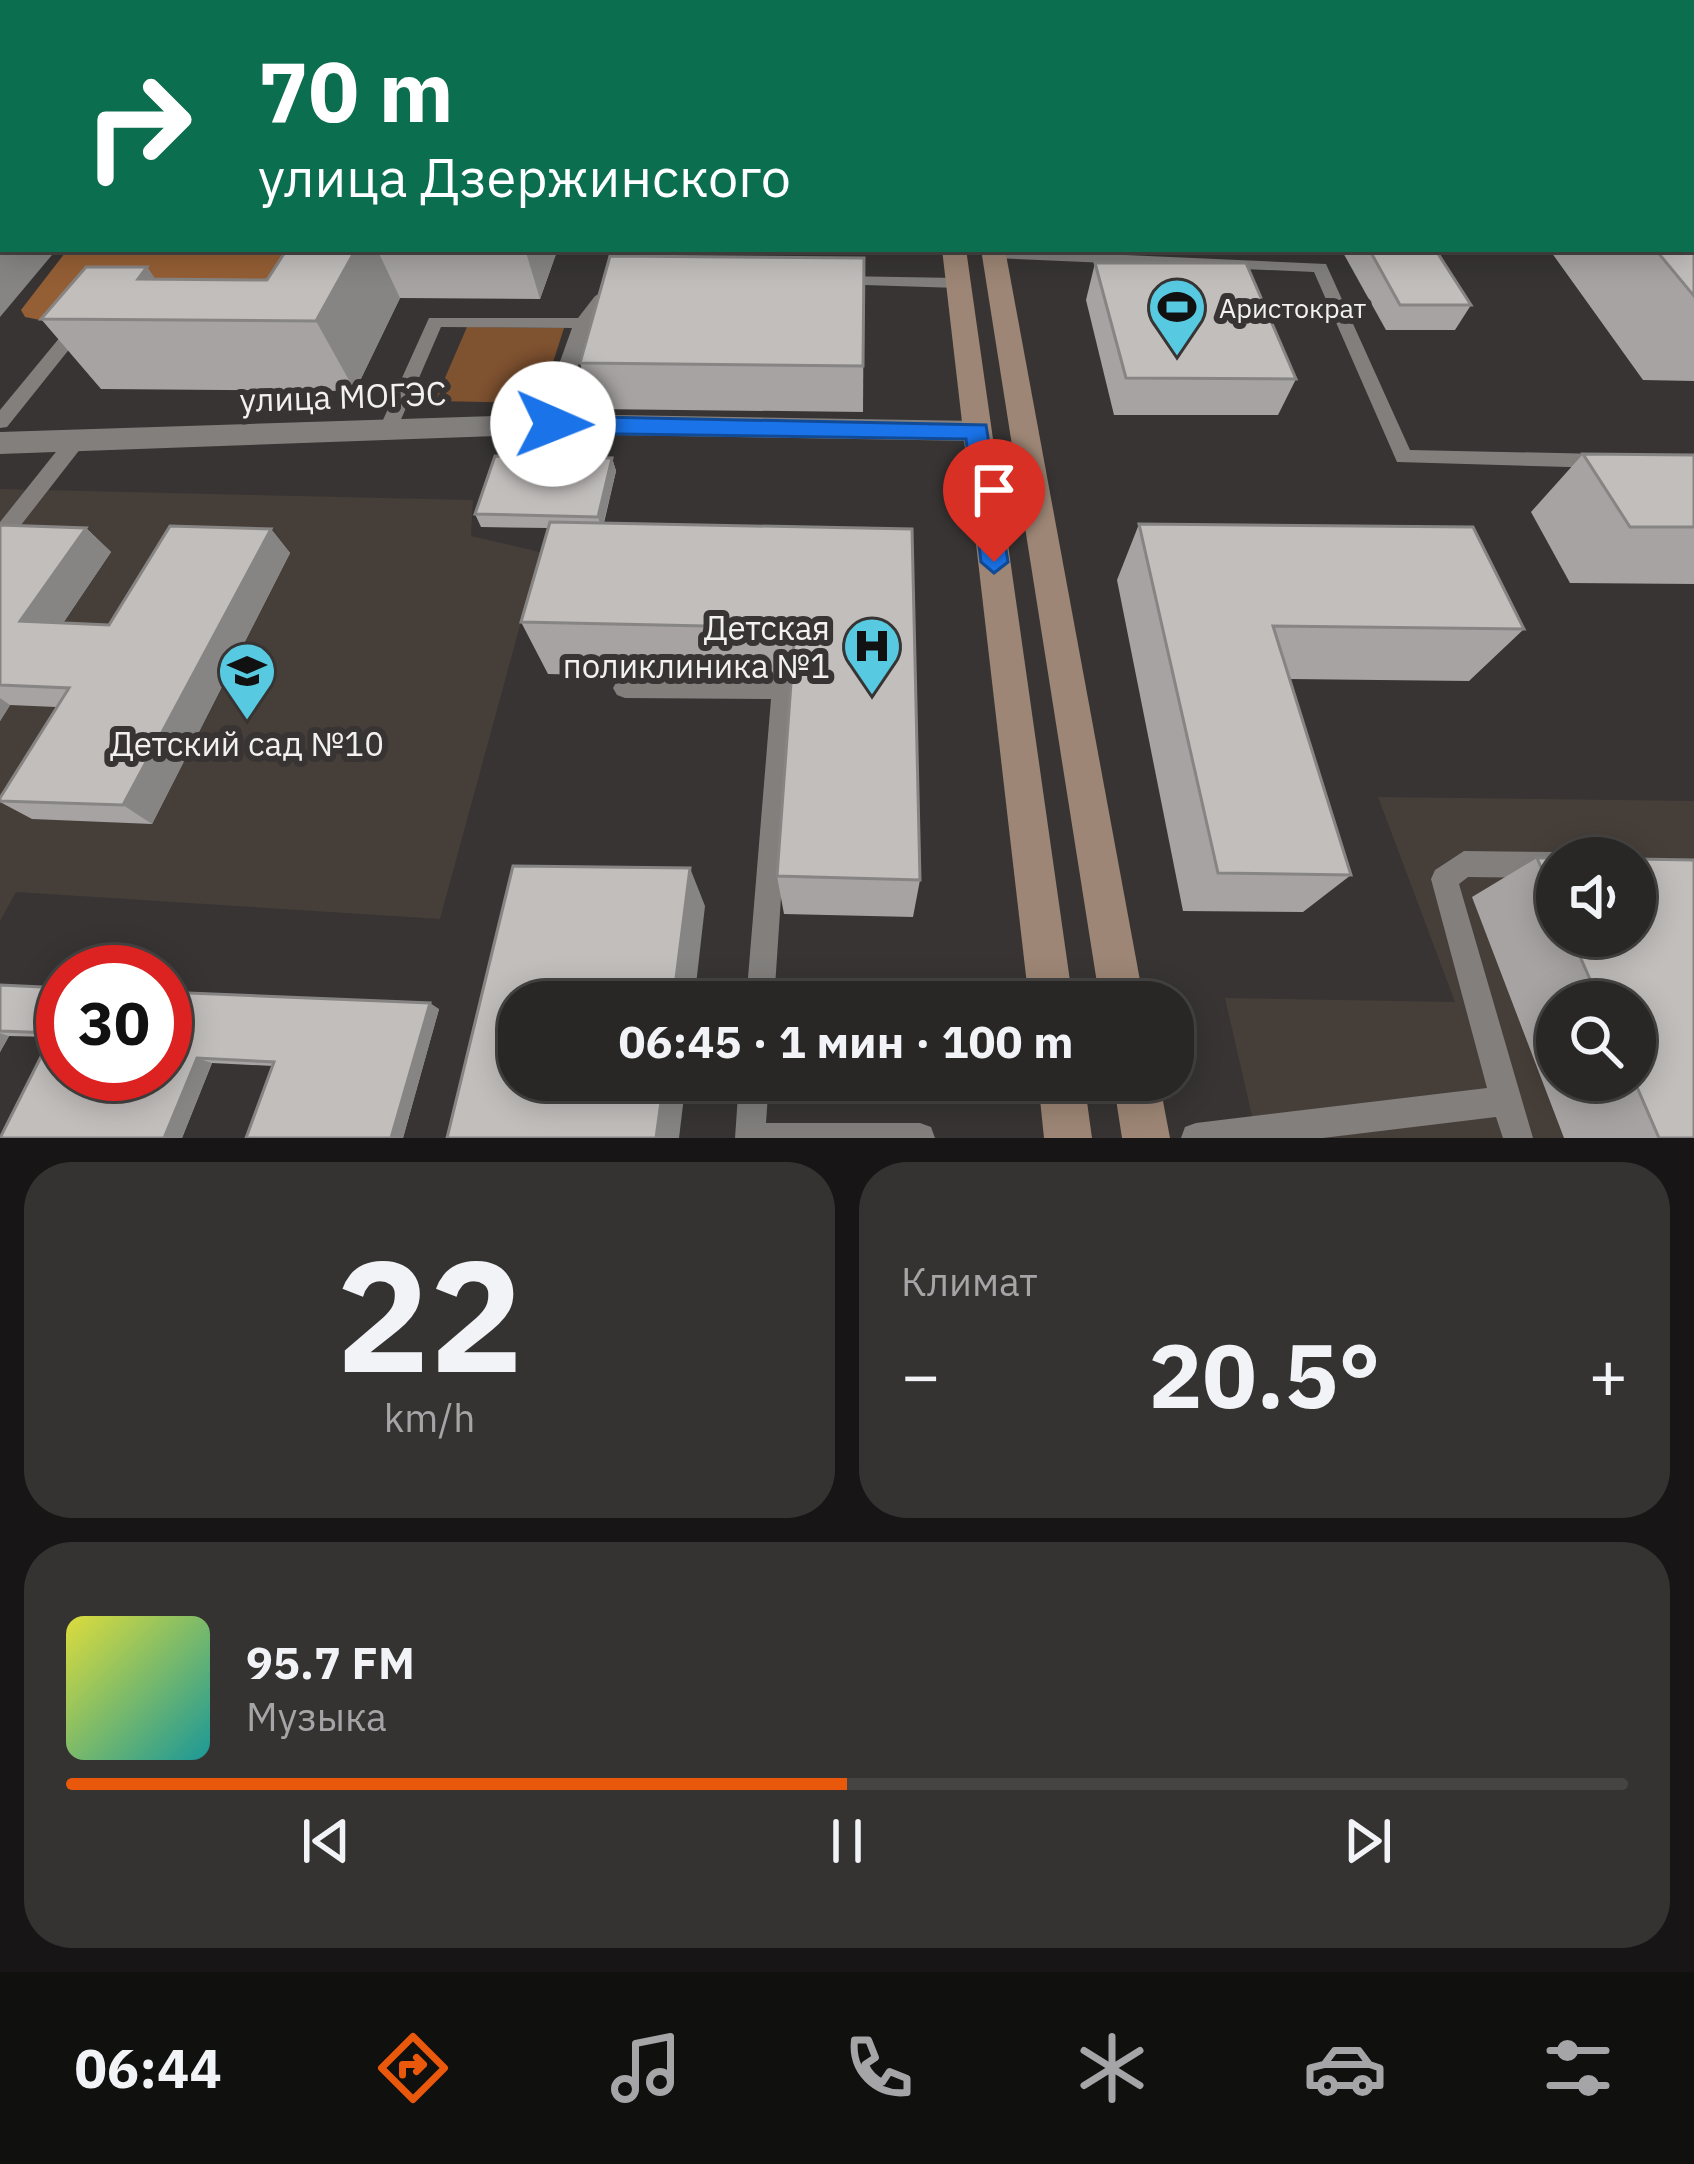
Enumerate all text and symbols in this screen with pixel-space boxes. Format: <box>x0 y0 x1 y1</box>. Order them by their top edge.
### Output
text: 70 m <box>258 36 454 145</box>
icon: right <box>60 48 216 204</box>
text: улица Дзержинского <box>258 142 791 212</box>
sports icon: Аристократ <box>1146 276 1208 358</box>
place label: Аристократ <box>1219 290 1366 325</box>
position arrow <box>490 361 616 487</box>
street label: улица МОГЭС <box>239 371 447 421</box>
pin <box>943 439 1045 562</box>
icon: arrive <box>961 457 1027 523</box>
place label: Детская поликлиника №1 <box>563 606 830 687</box>
hospital icon: Детская поликлиника №1 <box>841 615 903 697</box>
school or university icon: Детский сад №10 <box>216 640 278 722</box>
place label: Детский сад №10 <box>110 722 384 765</box>
map controls <box>1536 837 1656 1101</box>
button: sound <box>1536 837 1656 957</box>
speed limit sign: 30 <box>36 945 192 1101</box>
button: search <box>1536 981 1656 1101</box>
text: 06:45 · 1 мин · 100 m <box>619 1012 1073 1070</box>
text: 22 <box>336 1212 523 1415</box>
text: Климат <box>901 1256 1038 1307</box>
text: 20.5° <box>1148 1316 1381 1433</box>
text: − <box>901 1331 941 1417</box>
text: + <box>1588 1331 1628 1417</box>
text: km/h <box>384 1392 475 1443</box>
text: 95.7 FM <box>246 1633 415 1691</box>
text: Музыка <box>246 1691 387 1742</box>
icon: previous <box>293 1808 359 1874</box>
icon: pause <box>814 1808 880 1874</box>
icon: next <box>1335 1808 1401 1874</box>
icon: directions <box>371 2026 455 2110</box>
icon: music <box>604 2026 688 2110</box>
icon: phone <box>837 2026 921 2110</box>
icon: climate <box>1070 2026 1154 2110</box>
icon: car <box>1303 2026 1387 2110</box>
icon: filters <box>1536 2026 1620 2110</box>
text: 06:44 <box>74 2033 222 2103</box>

